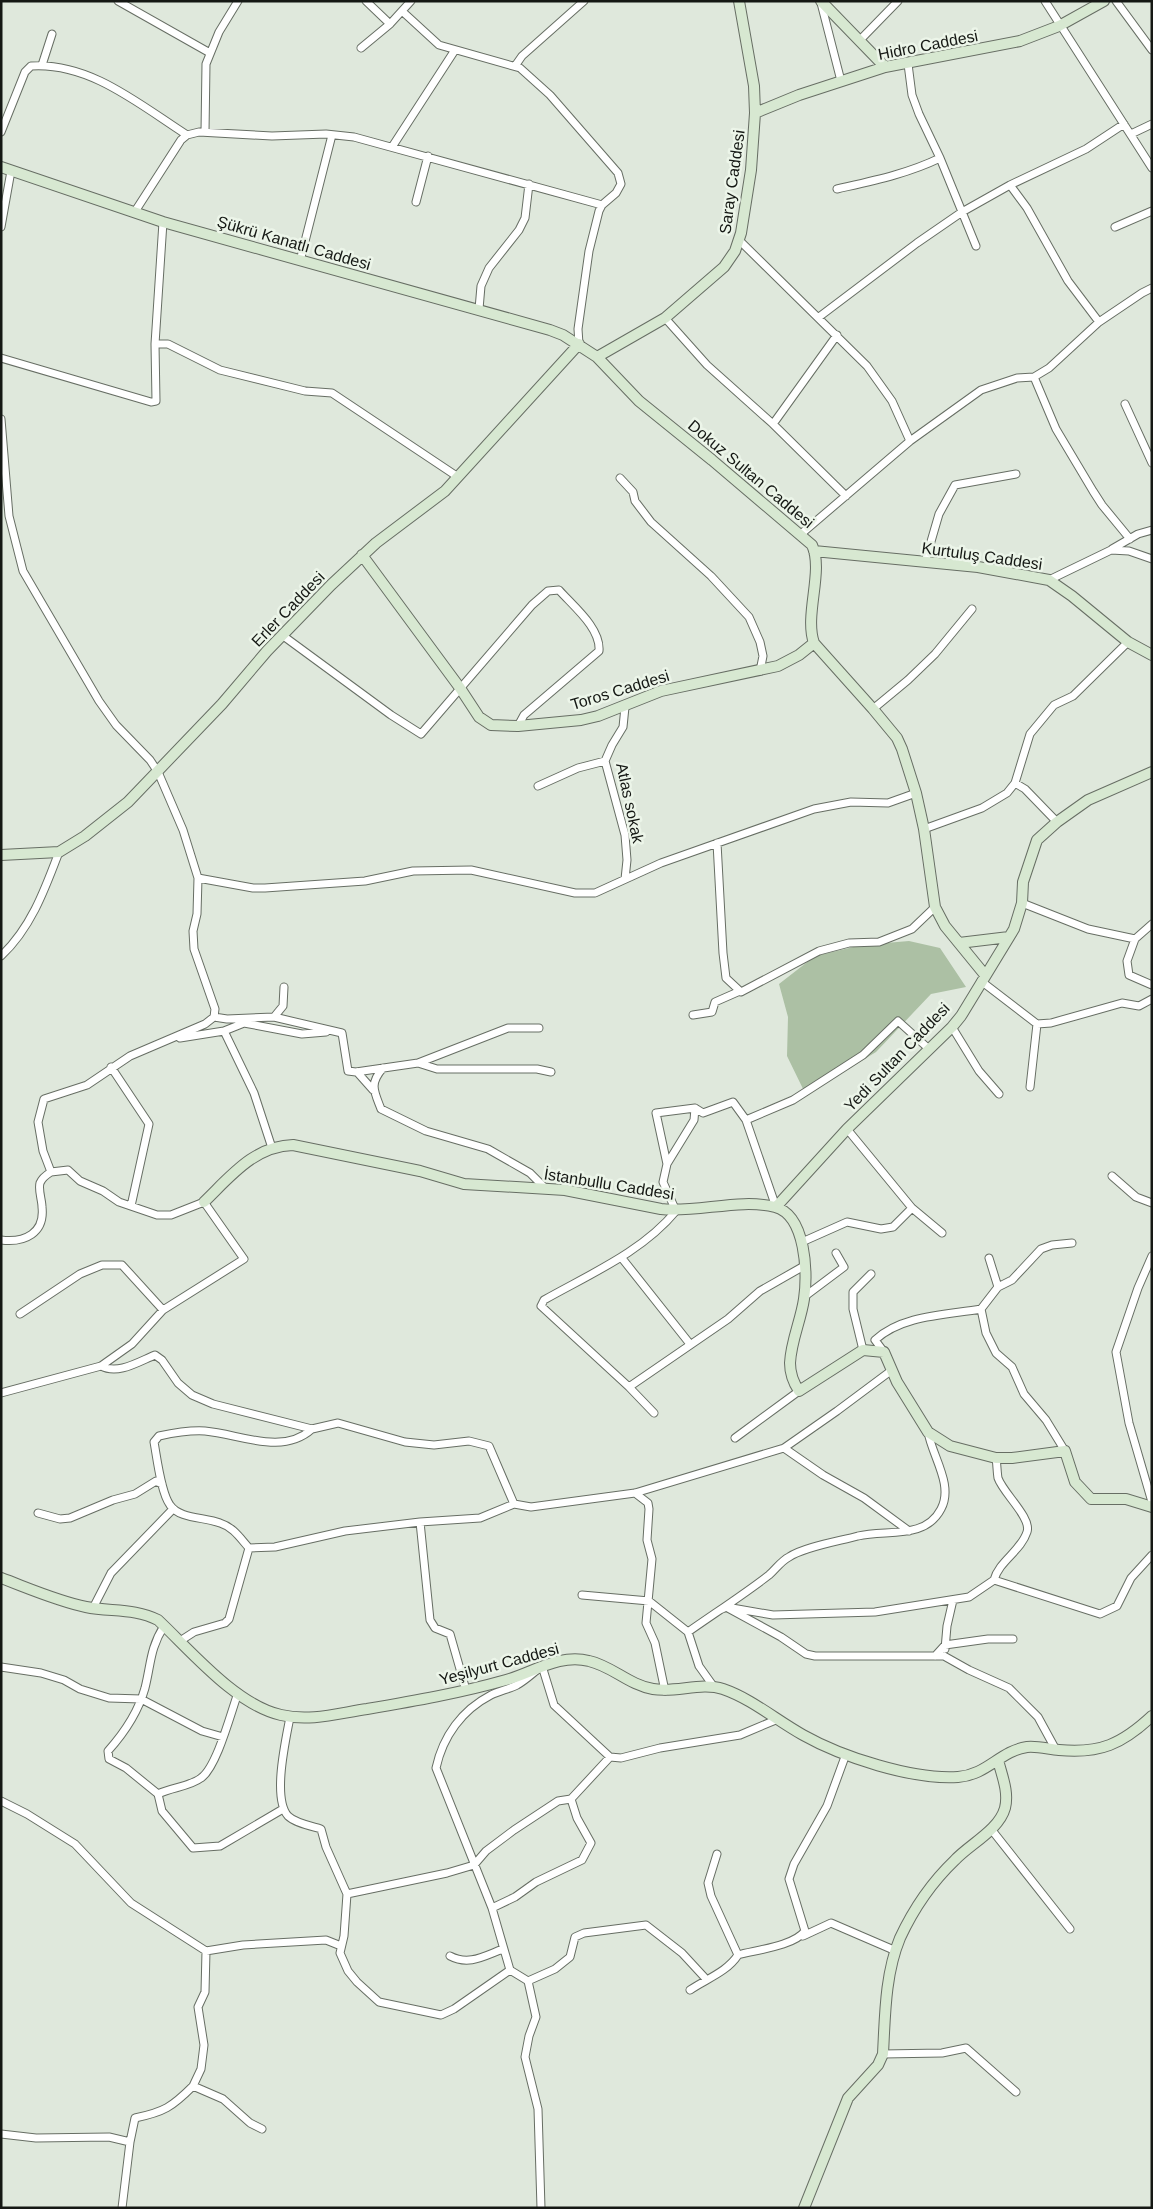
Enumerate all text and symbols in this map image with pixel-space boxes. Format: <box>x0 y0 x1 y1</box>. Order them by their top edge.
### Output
street label: Hidro Caddesi <box>877 27 979 63</box>
street label: Saray Caddesi <box>716 129 748 235</box>
street label: Şükrü Kanatlı Caddesi <box>215 213 373 273</box>
street label: Dokuz Sultan Caddesi <box>685 417 817 531</box>
street label: Kurtuluş Caddesi <box>920 539 1044 573</box>
street label: Erler Caddesi <box>248 568 328 650</box>
street label: Toros Caddesi <box>569 667 671 713</box>
street label: Atlas sokak <box>613 761 647 846</box>
street label: Yedi Sultan Caddesi <box>841 999 953 1115</box>
street label: İstanbullu Caddesi <box>543 1164 675 1203</box>
street label: Yeşilyurt Caddesi <box>437 1640 561 1688</box>

